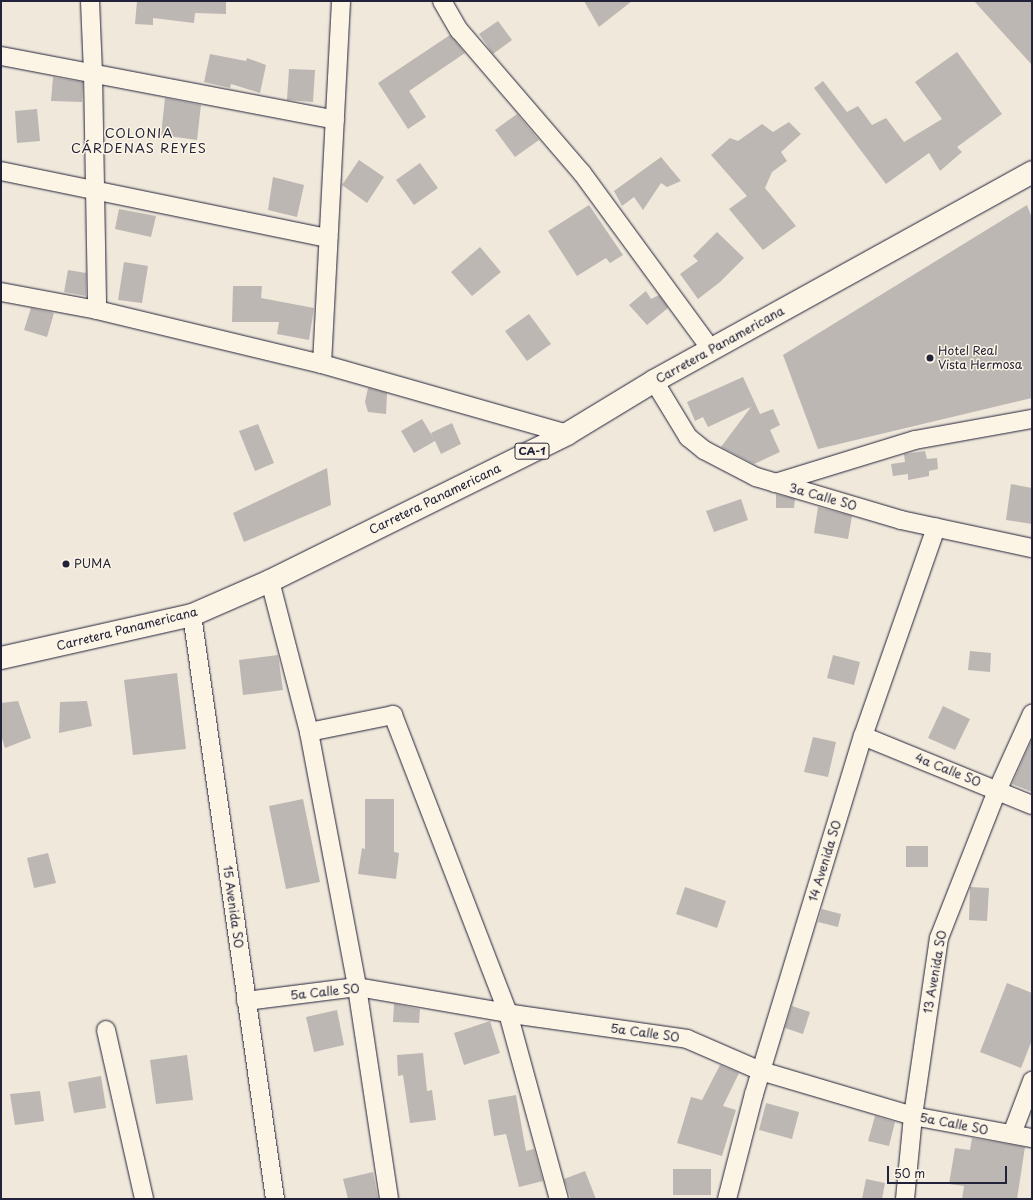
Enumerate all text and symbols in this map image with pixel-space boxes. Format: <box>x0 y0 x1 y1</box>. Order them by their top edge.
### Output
district label: COLONIA CÁRDENAS REYES <box>71 126 207 157</box>
street label: Carretera Panamericana <box>653 304 787 386</box>
place label: Hotel Real Vista Hermosa <box>938 344 1022 372</box>
marker: Hotel Real Vista Hermosa <box>925 353 935 363</box>
road number: CA-1 <box>514 442 550 460</box>
street label: Carretera Panamericana <box>367 461 503 537</box>
street label: 3a Calle SO <box>788 481 858 513</box>
place label: PUMA <box>74 557 111 571</box>
marker: PUMA <box>61 559 71 569</box>
street label: Carretera Panamericana <box>55 604 199 654</box>
street label: 4a Calle SO <box>913 750 983 790</box>
street label: 14 Avenida SO <box>806 819 844 903</box>
street label: 15 Avenida SO <box>220 865 246 949</box>
street label: 13 Avenida SO <box>921 929 949 1015</box>
street label: 5a Calle SO <box>290 981 360 1003</box>
street label: 5a Calle SO <box>610 1021 680 1045</box>
street label: 5a Calle SO <box>919 1110 989 1138</box>
scale bar <box>889 1158 1009 1184</box>
text: 50 m <box>894 1164 925 1182</box>

